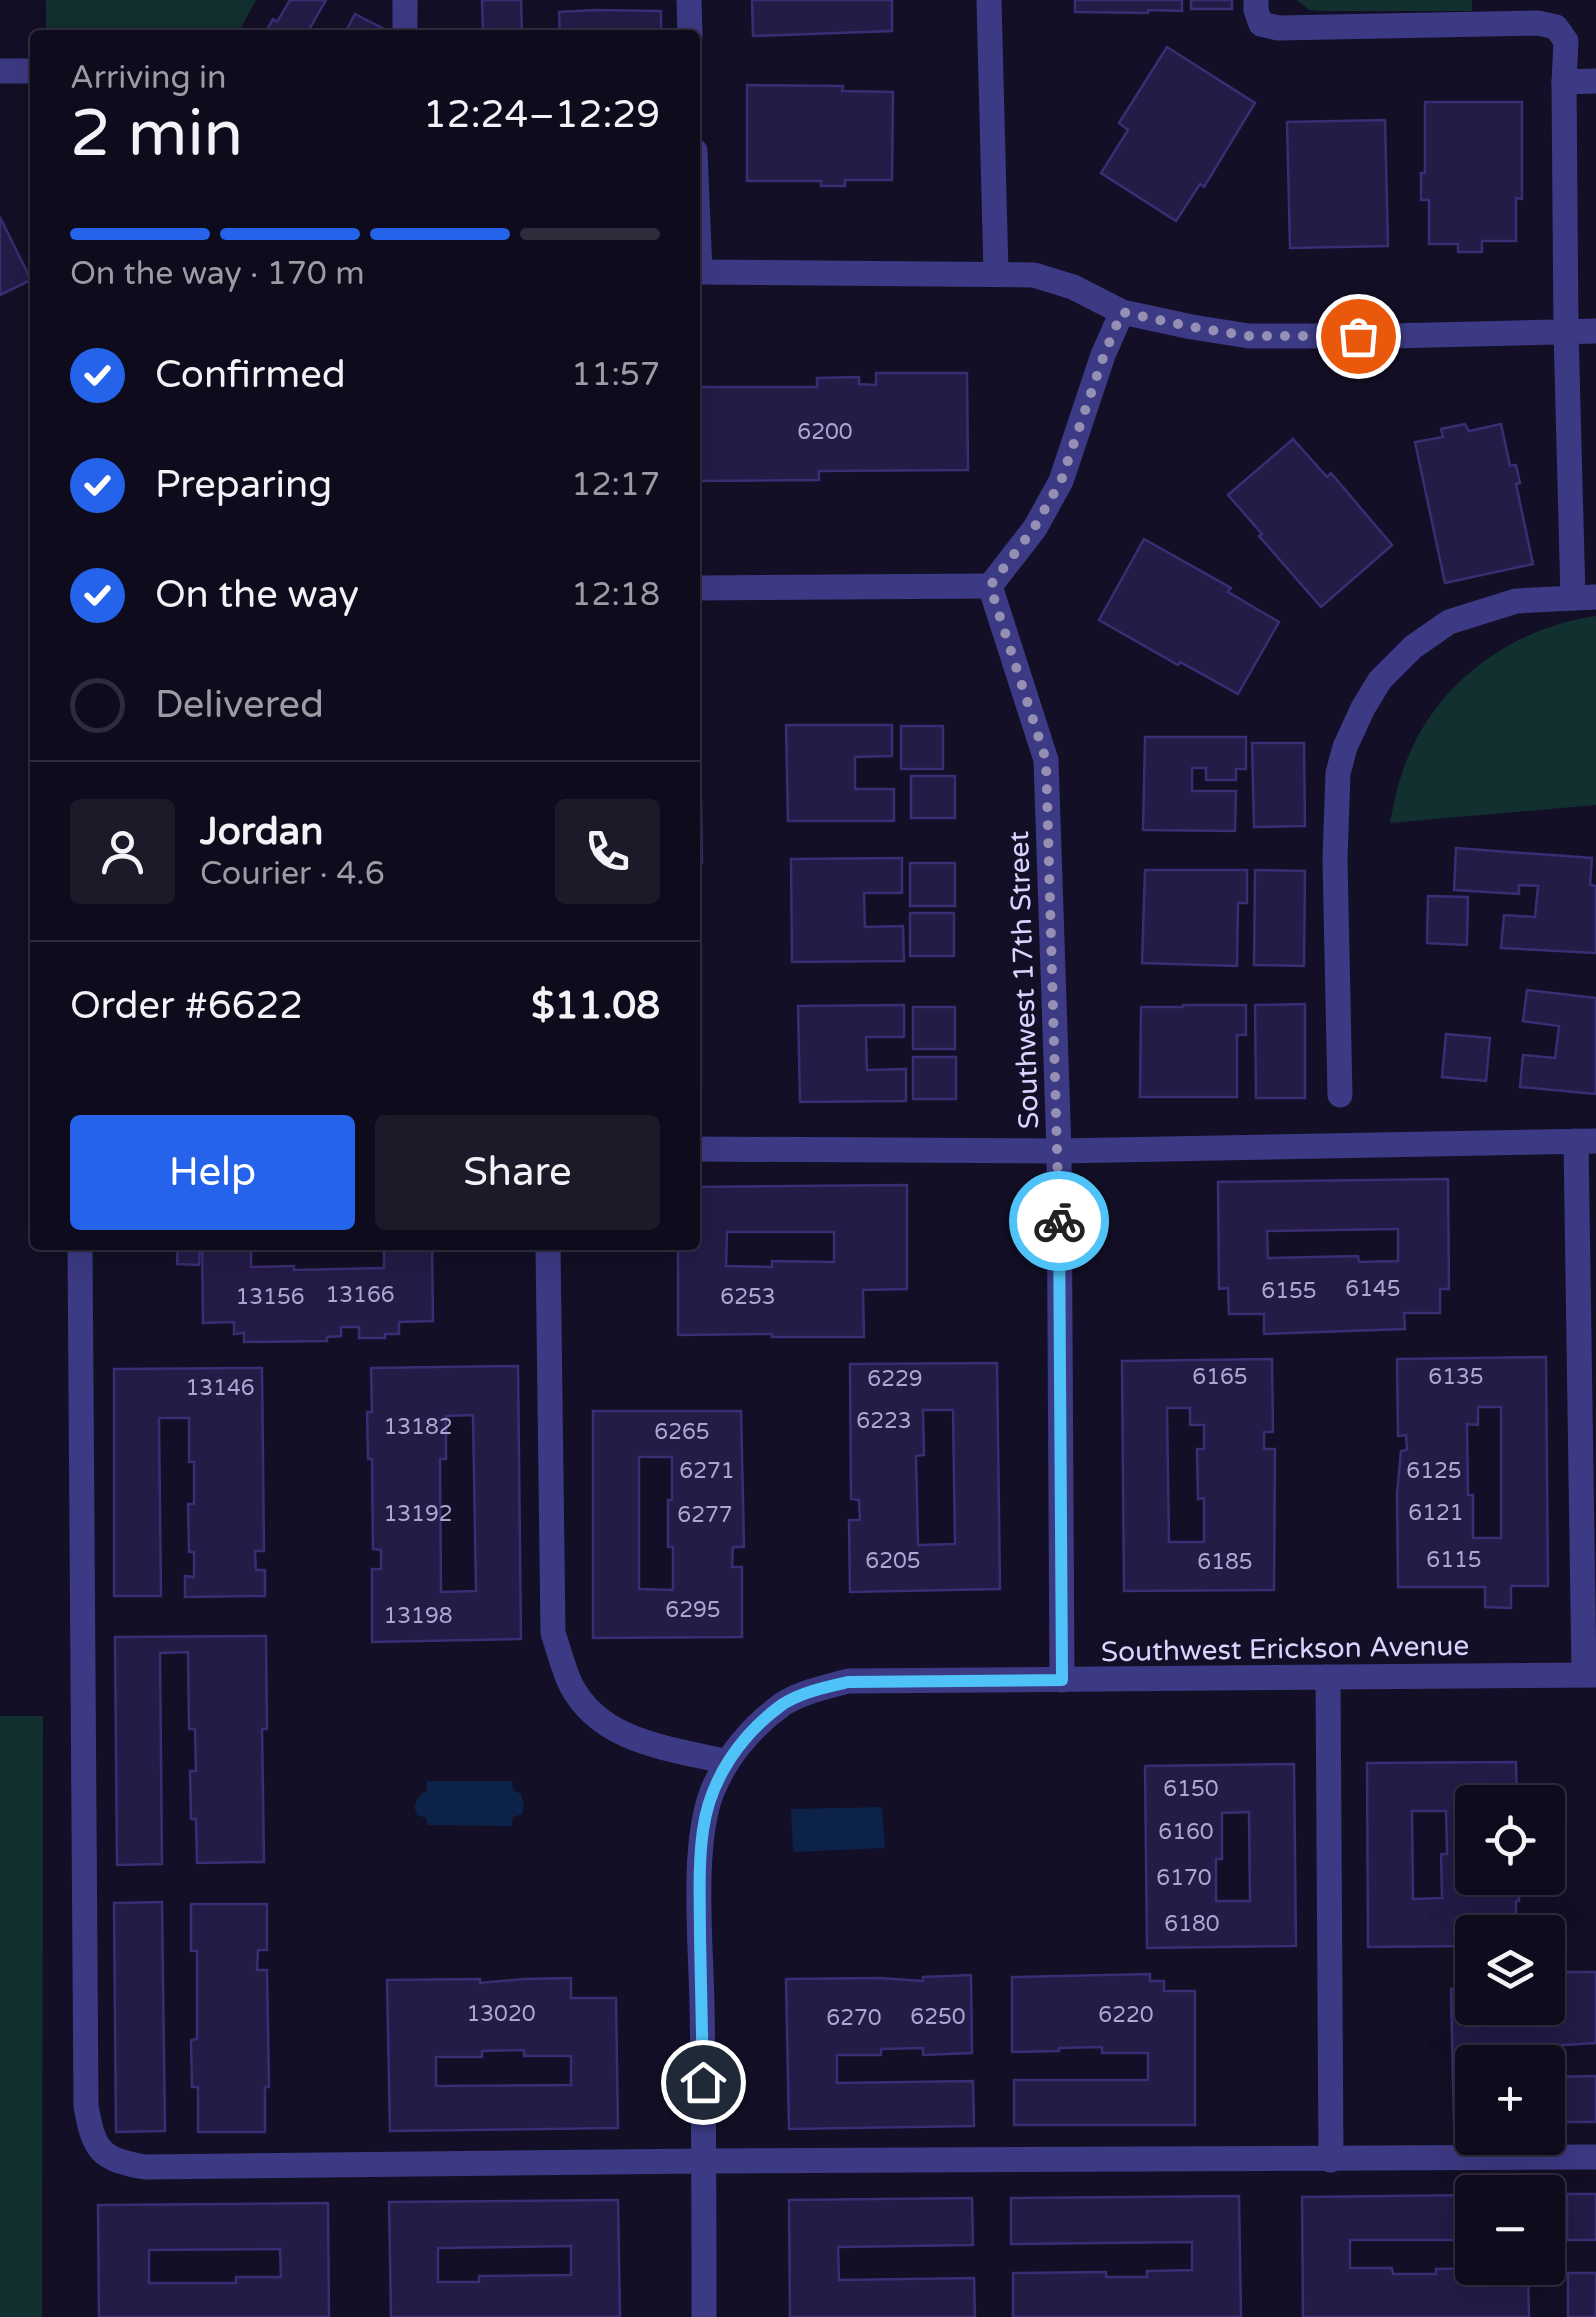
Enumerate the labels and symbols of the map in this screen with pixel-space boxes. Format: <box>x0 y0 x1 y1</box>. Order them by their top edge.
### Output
pin <box>1316 294 1401 379</box>
house number: 6200 <box>797 419 853 445</box>
street label: Southwest 17th Street <box>1002 830 1046 1130</box>
courier <box>1009 1171 1109 1271</box>
house number: 6145 <box>1345 1276 1401 1302</box>
house number: 6155 <box>1261 1278 1317 1304</box>
house number: 13166 <box>325 1282 395 1308</box>
house number: 13156 <box>235 1284 305 1310</box>
house number: 6253 <box>720 1284 776 1310</box>
house number: 6165 <box>1192 1364 1248 1390</box>
house number: 6135 <box>1428 1364 1484 1390</box>
house number: 6229 <box>867 1366 923 1392</box>
house number: 13146 <box>185 1375 255 1401</box>
house number: 6223 <box>856 1408 912 1434</box>
house number: 13182 <box>383 1414 453 1440</box>
house number: 6265 <box>654 1419 710 1445</box>
house number: 6271 <box>679 1458 735 1484</box>
house number: 6125 <box>1406 1458 1462 1484</box>
house number: 6121 <box>1408 1500 1464 1526</box>
house number: 13192 <box>383 1501 453 1527</box>
house number: 6277 <box>677 1502 733 1528</box>
house number: 6115 <box>1426 1547 1482 1573</box>
house number: 6205 <box>865 1548 921 1574</box>
house number: 6185 <box>1197 1549 1253 1575</box>
house number: 6295 <box>665 1597 721 1623</box>
house number: 13198 <box>383 1603 453 1629</box>
street label: Southwest Erickson Avenue <box>1101 1629 1469 1669</box>
house number: 6150 <box>1163 1776 1219 1802</box>
house number: 6160 <box>1158 1819 1214 1845</box>
house number: 6170 <box>1156 1865 1212 1891</box>
house number: 6180 <box>1164 1911 1220 1937</box>
house number: 13020 <box>466 2001 536 2027</box>
house number: 6220 <box>1098 2002 1154 2028</box>
house number: 6250 <box>910 2004 966 2030</box>
house number: 6270 <box>826 2005 882 2031</box>
pin <box>661 2040 746 2125</box>

